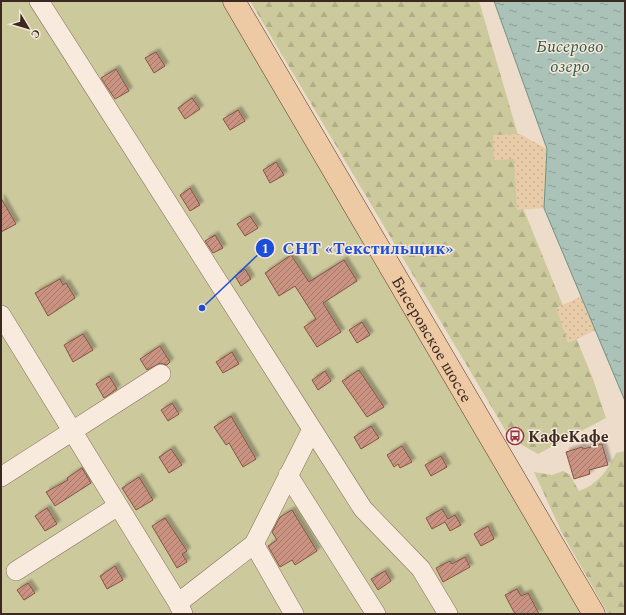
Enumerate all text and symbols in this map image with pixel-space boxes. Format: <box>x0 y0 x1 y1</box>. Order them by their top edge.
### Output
north arrow <box>8 8 48 48</box>
text: С <box>26 26 45 42</box>
water label: Бисерово озеро <box>536 34 604 80</box>
callout: СНТ «Текстильщик» <box>255 234 462 263</box>
text: СНТ «Текстильщик» <box>283 236 453 262</box>
text: 1 <box>262 240 268 259</box>
street label: Бисеровское шоссе <box>385 272 478 407</box>
place label: КафеКафе <box>528 425 609 449</box>
bus stop icon: КафеКафе <box>505 426 525 446</box>

